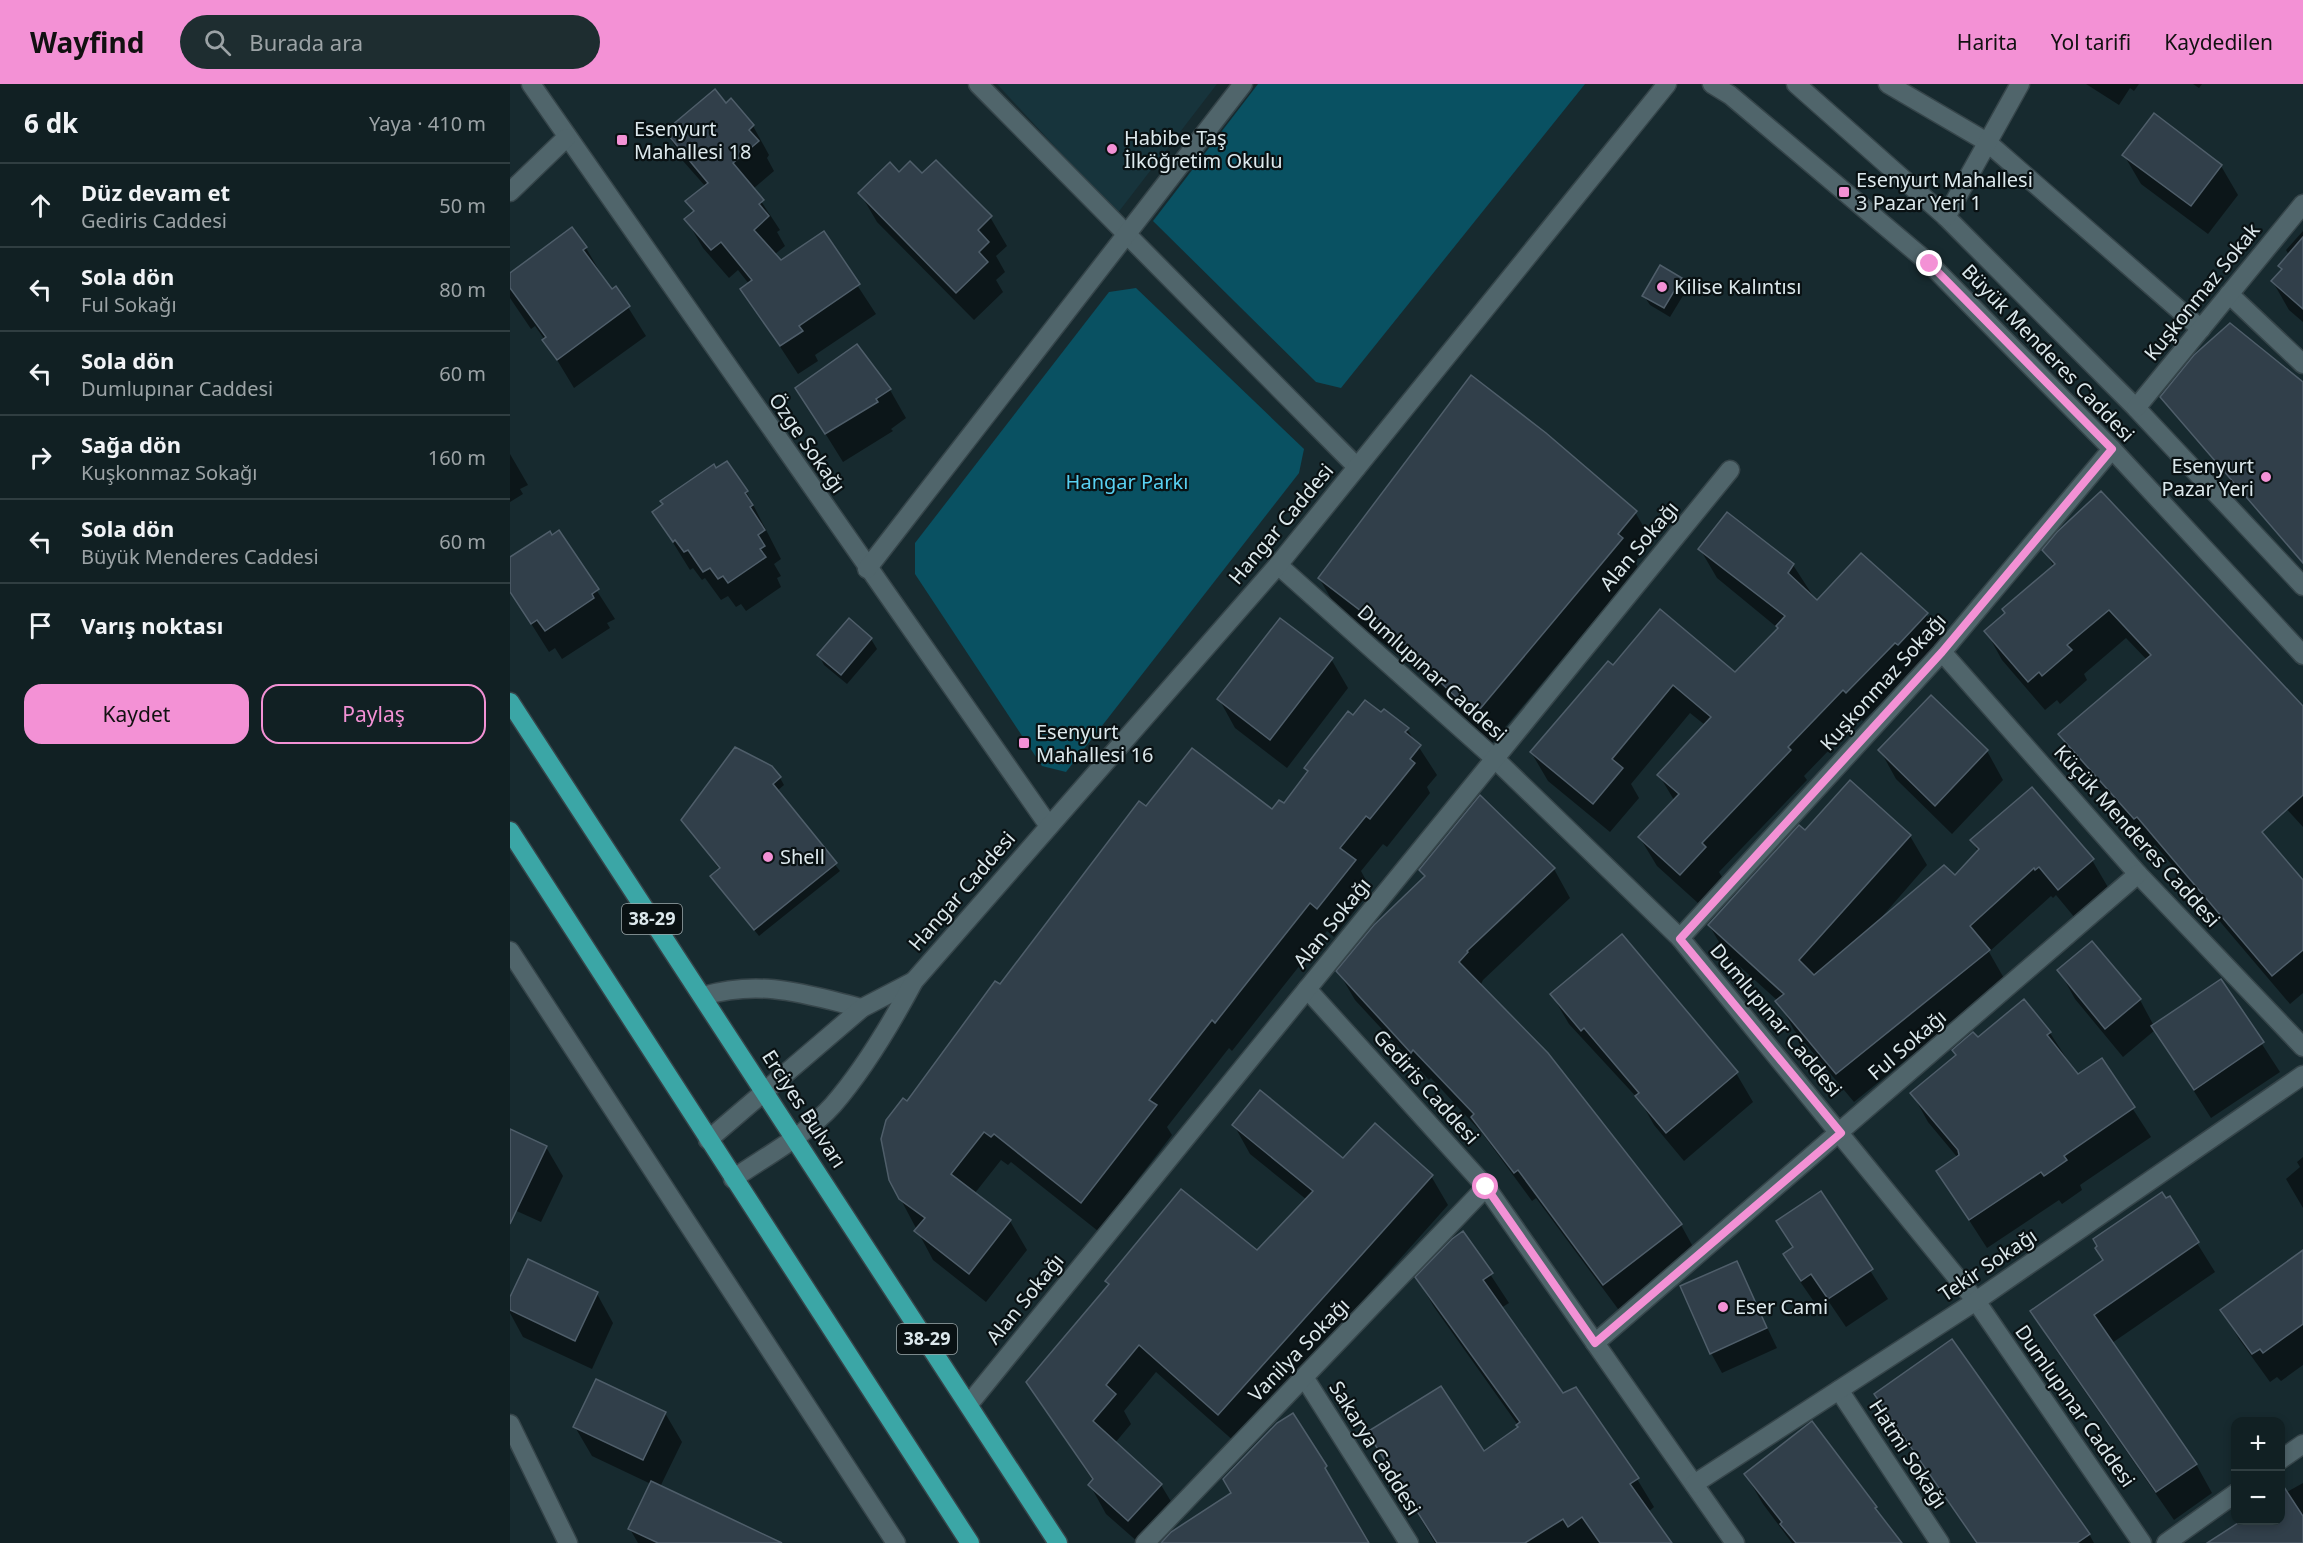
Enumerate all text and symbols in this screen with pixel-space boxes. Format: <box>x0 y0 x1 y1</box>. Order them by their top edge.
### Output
search box <box>180 15 600 69</box>
text: Wayfind <box>30 23 144 61</box>
icon: search <box>201 26 234 59</box>
text: Burada ara <box>249 27 363 57</box>
text: Harita <box>1957 28 2018 56</box>
text: Yol tarifi <box>2051 28 2131 56</box>
text: Kaydedilen <box>2164 28 2273 56</box>
text: 6 dk <box>24 105 78 141</box>
text: Yaya · 410 m <box>369 110 486 137</box>
place label: Esenyurt Mahallesi 18 <box>634 115 751 165</box>
place label: Habibe Taş İlköğretim Okulu <box>1124 124 1283 174</box>
marker: Esenyurt Mahallesi 18 <box>615 133 629 147</box>
marker: Habibe Taş İlköğretim Okulu <box>1105 142 1119 156</box>
place label: Esenyurt Mahallesi 3 Pazar Yeri 1 <box>1856 166 2033 216</box>
text: Düz devam et <box>81 177 230 207</box>
marker: Esenyurt Mahallesi 3 Pazar Yeri 1 <box>1837 185 1851 199</box>
icon: ahead <box>24 189 57 222</box>
text: 50 m <box>439 192 486 219</box>
text: Gediris Caddesi <box>81 207 227 234</box>
street label: Kuşkonmaz Sokak <box>2138 217 2266 366</box>
route end <box>1916 250 1942 276</box>
street label: Büyük Menderes Caddesi <box>1956 258 2141 447</box>
text: Sola dön <box>81 261 174 291</box>
icon: left <box>24 273 57 306</box>
place label: Kilise Kalıntısı <box>1674 273 1801 300</box>
text: 80 m <box>439 276 486 303</box>
marker: Kilise Kalıntısı <box>1655 280 1669 294</box>
text: Ful Sokağı <box>81 291 177 318</box>
text: Sola dön <box>81 345 174 375</box>
icon: left <box>24 357 57 390</box>
text: 60 m <box>439 360 486 387</box>
text: Dumlupınar Caddesi <box>81 375 273 402</box>
street label: Özge Sokağı <box>763 387 852 498</box>
text: Sağa dön <box>81 429 181 459</box>
icon: right <box>24 441 57 474</box>
text: 160 m <box>428 444 486 471</box>
place label: Esenyurt Pazar Yeri <box>2162 452 2254 502</box>
street label: Hangar Caddesi <box>1222 458 1339 590</box>
text: Kuşkonmaz Sokağı <box>81 459 257 486</box>
park label: Hangar Parkı <box>1066 468 1188 495</box>
marker: Esenyurt Pazar Yeri <box>2259 470 2273 484</box>
street label: Alan Sokağı <box>1593 495 1684 596</box>
text: Sola dön <box>81 513 174 543</box>
icon: left <box>24 525 57 558</box>
text: 60 m <box>439 528 486 555</box>
text: Büyük Menderes Caddesi <box>81 543 319 570</box>
street label: Dumlupınar Caddesi <box>1352 598 1513 747</box>
street label: Kuşkonmaz Sokağı <box>1814 607 1952 756</box>
icon: arrive <box>24 609 57 642</box>
text: Varış noktası <box>81 610 223 640</box>
button: Kaydet <box>24 684 249 744</box>
button: Paylaş <box>261 684 486 744</box>
place label: Esenyurt Mahallesi 16 <box>1036 718 1153 768</box>
marker: Esenyurt Mahallesi 16 <box>1017 736 1031 750</box>
street label: Küçük Menderes Caddesi <box>2048 739 2226 933</box>
street label: Hangar Caddesi <box>902 825 1021 956</box>
place label: Shell <box>780 843 825 870</box>
marker: Shell <box>761 850 775 864</box>
street label: Alan Sokağı <box>1287 872 1376 974</box>
road number: 38-29 <box>622 904 682 934</box>
street label: Dumlupınar Caddesi <box>1704 937 1848 1102</box>
street label: Ful Sokağı <box>1862 1003 1952 1086</box>
street label: Gediris Caddesi <box>1367 1023 1485 1150</box>
street label: Erciyes Bulvarı <box>756 1045 853 1173</box>
route start <box>1472 1173 1498 1199</box>
street label: Tekir Sokağı <box>1933 1222 2042 1307</box>
street label: Alan Sokağı <box>980 1248 1069 1350</box>
street label: Vanilya Sokağı <box>1242 1292 1355 1407</box>
place label: Eser Cami <box>1735 1293 1828 1320</box>
marker: Eser Cami <box>1716 1300 1730 1314</box>
street label: Dumlupınar Caddesi <box>2009 1319 2142 1492</box>
road number: 38-29 <box>897 1324 957 1354</box>
street label: Sakarya Caddesi <box>1323 1376 1428 1520</box>
street label: Hatmi Sokağı <box>1863 1394 1954 1513</box>
map controls <box>2231 1417 2285 1525</box>
button: + <box>2231 1417 2285 1471</box>
button: − <box>2231 1471 2285 1525</box>

